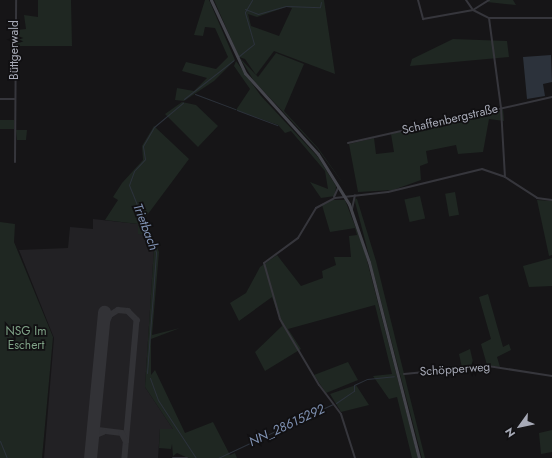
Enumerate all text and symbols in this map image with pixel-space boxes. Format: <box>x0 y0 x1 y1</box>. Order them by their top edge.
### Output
street label: Büttgerwald <box>8 20 22 80</box>
street label: Schaffenbergstraße <box>401 102 499 138</box>
water label: Trietbach <box>129 201 161 253</box>
park label: NSG Im Eschert <box>5 325 47 353</box>
street label: Schöpperweg <box>419 360 491 380</box>
water label: NN_28615292 <box>247 402 327 450</box>
north arrow <box>500 406 540 446</box>
text: N <box>501 425 519 441</box>

